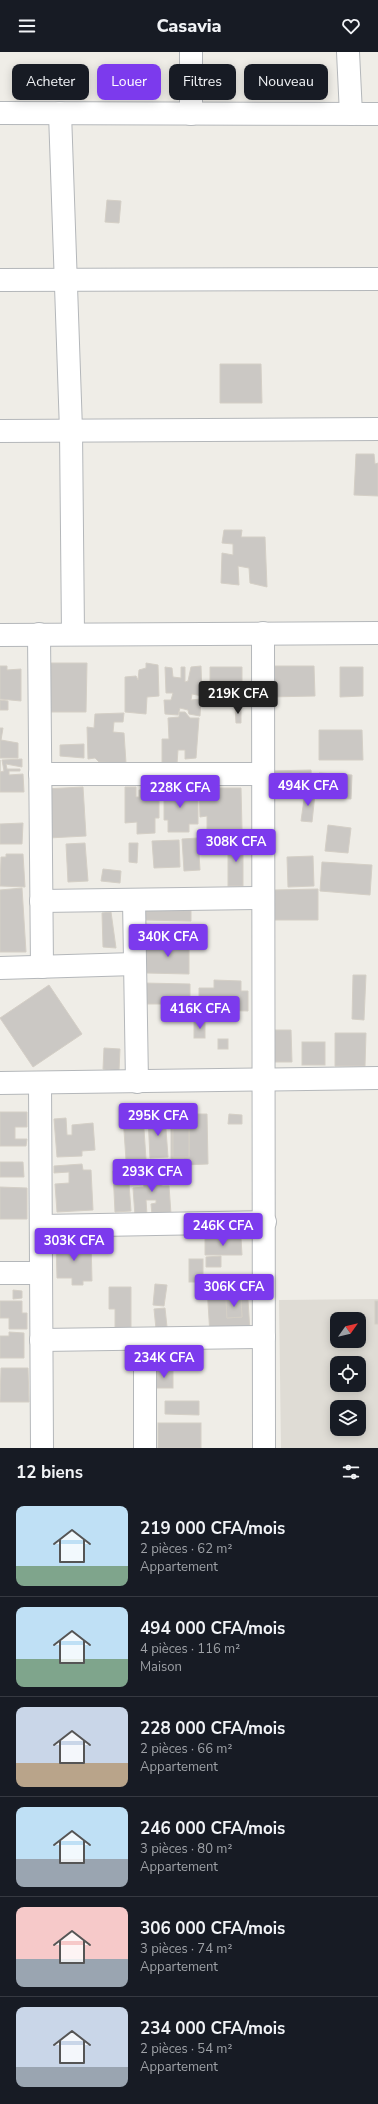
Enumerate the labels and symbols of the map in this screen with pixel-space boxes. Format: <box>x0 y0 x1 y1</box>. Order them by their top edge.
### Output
pin: 219K CFA <box>197 681 279 715</box>
pin: 494K CFA <box>267 773 349 807</box>
pin: 228K CFA <box>139 775 221 809</box>
pin: 308K CFA <box>195 829 277 863</box>
pin: 340K CFA <box>127 924 209 958</box>
pin: 416K CFA <box>159 996 241 1030</box>
pin: 295K CFA <box>117 1103 199 1137</box>
pin: 293K CFA <box>111 1159 193 1193</box>
pin: 246K CFA <box>182 1213 264 1247</box>
pin: 303K CFA <box>33 1228 115 1262</box>
pin: 306K CFA <box>193 1274 275 1308</box>
north arrow <box>330 1312 366 1348</box>
pin: 234K CFA <box>123 1345 205 1379</box>

